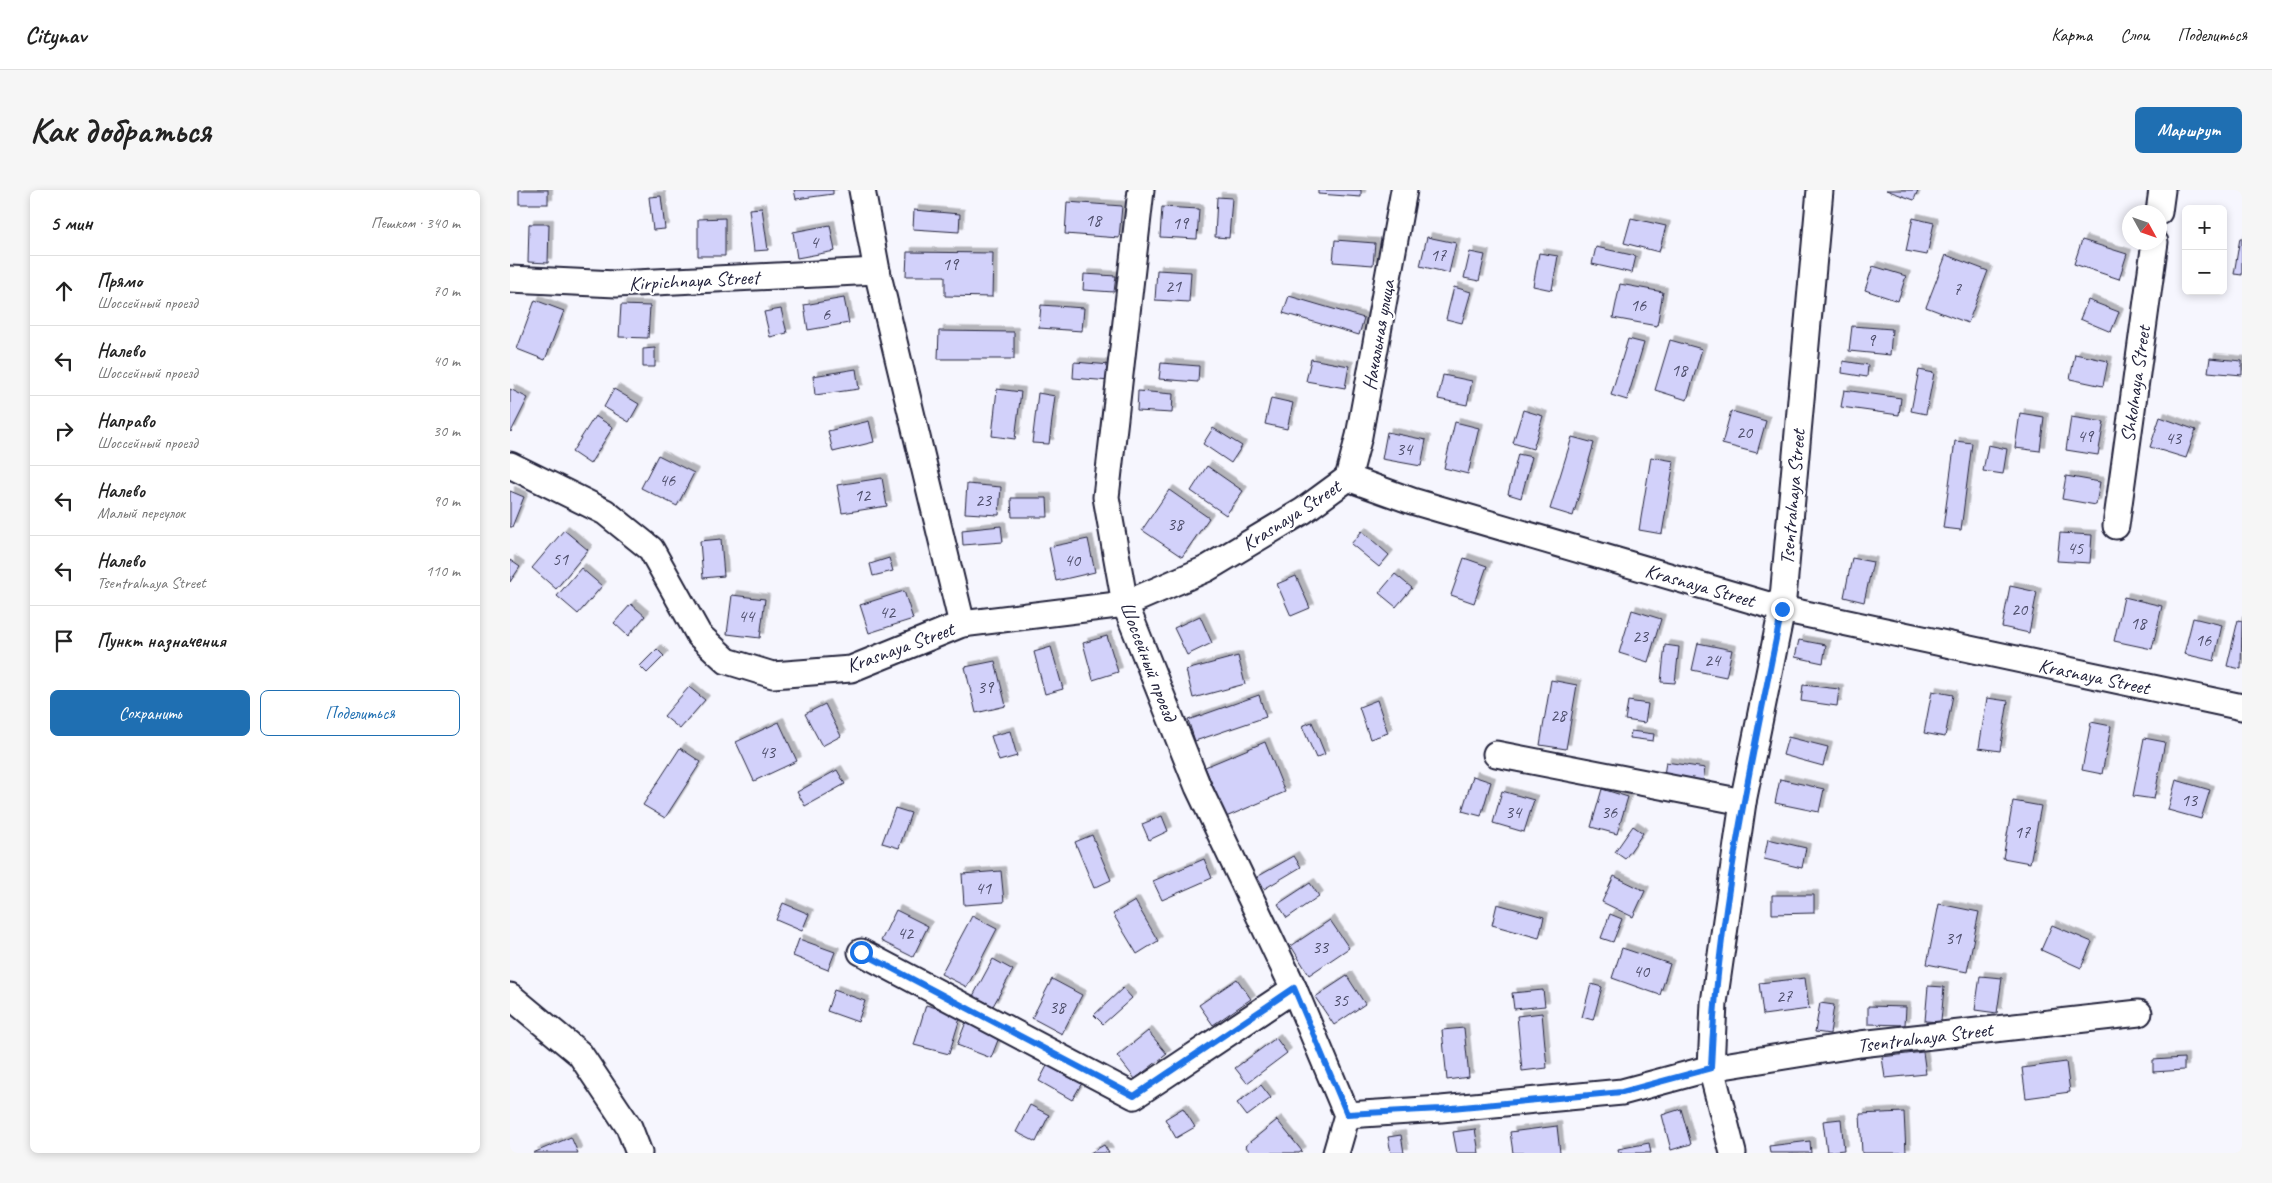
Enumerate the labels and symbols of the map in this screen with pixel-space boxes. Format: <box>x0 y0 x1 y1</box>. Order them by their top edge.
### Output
north arrow <box>2122 205 2167 250</box>
house number: 18 <box>1085 209 1103 231</box>
house number: 19 <box>1172 212 1190 234</box>
house number: 4 <box>810 231 820 253</box>
house number: 17 <box>1430 244 1447 266</box>
house number: 19 <box>942 253 960 275</box>
street label: Kirpichnaya Street <box>628 264 763 296</box>
house number: 21 <box>1165 275 1182 297</box>
street label: Начальная улица <box>1357 277 1401 392</box>
house number: 7 <box>1953 278 1962 300</box>
house number: 16 <box>1630 294 1647 316</box>
house number: 6 <box>822 303 831 325</box>
street label: Shkolnaya Street <box>2115 322 2156 444</box>
house number: 9 <box>1867 329 1877 351</box>
house number: 18 <box>1671 359 1689 381</box>
house number: 20 <box>1736 421 1754 443</box>
house number: 49 <box>2077 425 2095 447</box>
street label: Tsentralnaya Street <box>1774 426 1811 566</box>
house number: 43 <box>2165 427 2183 449</box>
house number: 34 <box>1396 438 1414 460</box>
house number: 46 <box>659 469 676 491</box>
street label: Krasnaya Street <box>1237 473 1347 557</box>
house number: 12 <box>854 484 872 506</box>
house number: 23 <box>975 489 993 511</box>
house number: 38 <box>1167 513 1185 535</box>
house number: 45 <box>2067 537 2084 559</box>
house number: 51 <box>552 548 569 570</box>
house number: 40 <box>1064 549 1082 571</box>
street label: Krasnaya Street <box>1642 558 1760 614</box>
street label: Шоссейный проезд <box>1114 598 1183 726</box>
route end <box>1771 598 1794 621</box>
house number: 20 <box>2011 598 2029 620</box>
house number: 42 <box>879 601 897 623</box>
house number: 44 <box>738 605 756 627</box>
house number: 18 <box>2130 612 2148 634</box>
street label: Krasnaya Street <box>843 616 960 678</box>
house number: 23 <box>1632 625 1650 647</box>
house number: 16 <box>2195 629 2212 651</box>
house number: 24 <box>1704 649 1722 671</box>
street label: Krasnaya Street <box>2036 653 2154 701</box>
house number: 39 <box>977 676 995 698</box>
house number: 28 <box>1550 704 1568 726</box>
house number: 43 <box>759 741 777 763</box>
house number: 13 <box>2181 789 2199 811</box>
house number: 34 <box>1505 801 1523 823</box>
house number: 36 <box>1601 801 1618 823</box>
house number: 17 <box>2014 821 2031 843</box>
house number: 41 <box>975 877 992 899</box>
house number: 42 <box>897 922 915 944</box>
house number: 31 <box>1945 927 1962 949</box>
house number: 33 <box>1312 936 1330 958</box>
route start <box>850 941 873 964</box>
house number: 40 <box>1633 960 1651 982</box>
house number: 27 <box>1776 985 1793 1007</box>
house number: 35 <box>1332 989 1349 1011</box>
house number: 38 <box>1049 996 1067 1018</box>
street label: Tsentralnaya Street <box>1856 1017 1996 1058</box>

